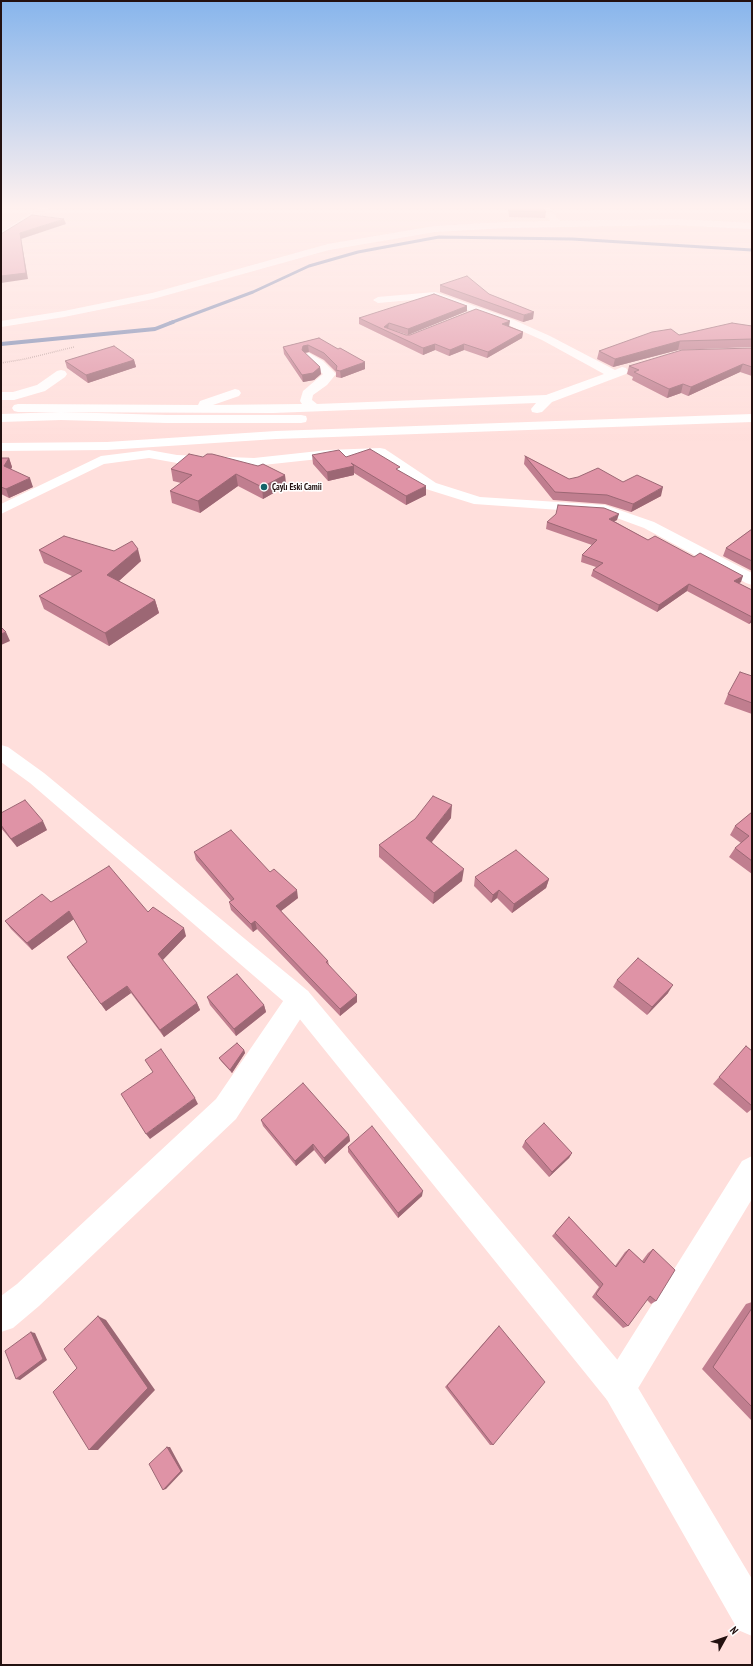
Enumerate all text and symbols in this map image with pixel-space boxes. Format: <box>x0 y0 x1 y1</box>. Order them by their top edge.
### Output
marker: Çaylı Eski Camii <box>259 482 269 492</box>
place label: Çaylı Eski Camii <box>272 482 322 492</box>
north arrow <box>705 1618 745 1658</box>
text: N <box>727 1624 741 1637</box>

